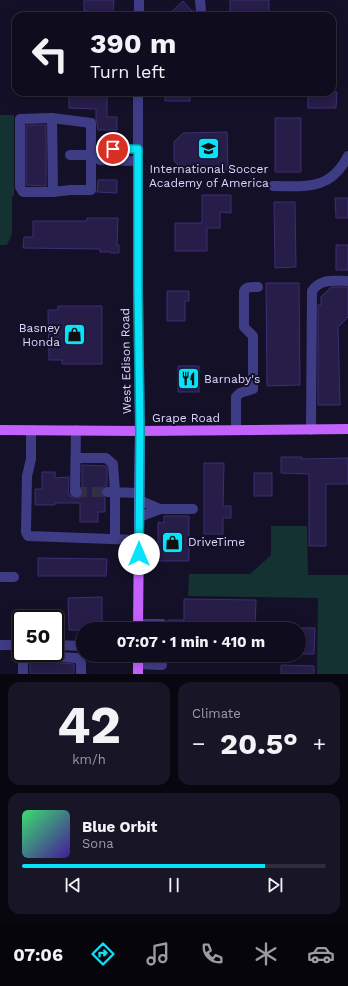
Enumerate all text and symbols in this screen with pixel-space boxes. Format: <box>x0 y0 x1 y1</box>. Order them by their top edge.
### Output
text: 390 m <box>90 27 176 60</box>
icon: left <box>24 28 76 80</box>
text: Turn left <box>90 61 165 82</box>
pin <box>96 132 130 166</box>
school or university icon: International Soccer Academy of America <box>196 135 222 161</box>
icon: arrive <box>102 138 124 160</box>
place label: International Soccer Academy of America <box>149 162 269 190</box>
street label: West Edison Road <box>118 308 134 414</box>
place label: Basney Honda <box>19 321 61 349</box>
shop icon: Basney Honda <box>62 322 88 348</box>
restaurant icon: Barnaby's <box>175 366 201 392</box>
place label: Barnaby's <box>204 372 260 386</box>
street label: Grape Road <box>152 411 220 425</box>
shop icon: DriveTime <box>160 529 186 555</box>
position arrow <box>118 533 160 575</box>
place label: DriveTime <box>188 535 245 549</box>
speed limit sign: 50 <box>12 610 64 662</box>
text: 07:07 · 1 min · 410 m <box>117 633 265 651</box>
text: 42 <box>57 695 121 756</box>
text: Climate <box>192 706 241 721</box>
text: 20.5° <box>220 726 298 761</box>
text: − <box>192 731 205 756</box>
text: + <box>313 731 326 756</box>
text: km/h <box>72 752 106 767</box>
text: Blue Orbit <box>82 818 157 836</box>
text: Sona <box>82 836 114 851</box>
icon: previous <box>62 874 84 896</box>
icon: pause <box>163 874 185 896</box>
icon: next <box>264 874 286 896</box>
icon: directions <box>89 940 117 968</box>
icon: music <box>144 940 172 968</box>
icon: phone <box>198 940 226 968</box>
icon: climate <box>252 940 280 968</box>
icon: car <box>307 940 335 968</box>
text: 07:06 <box>13 944 63 965</box>

